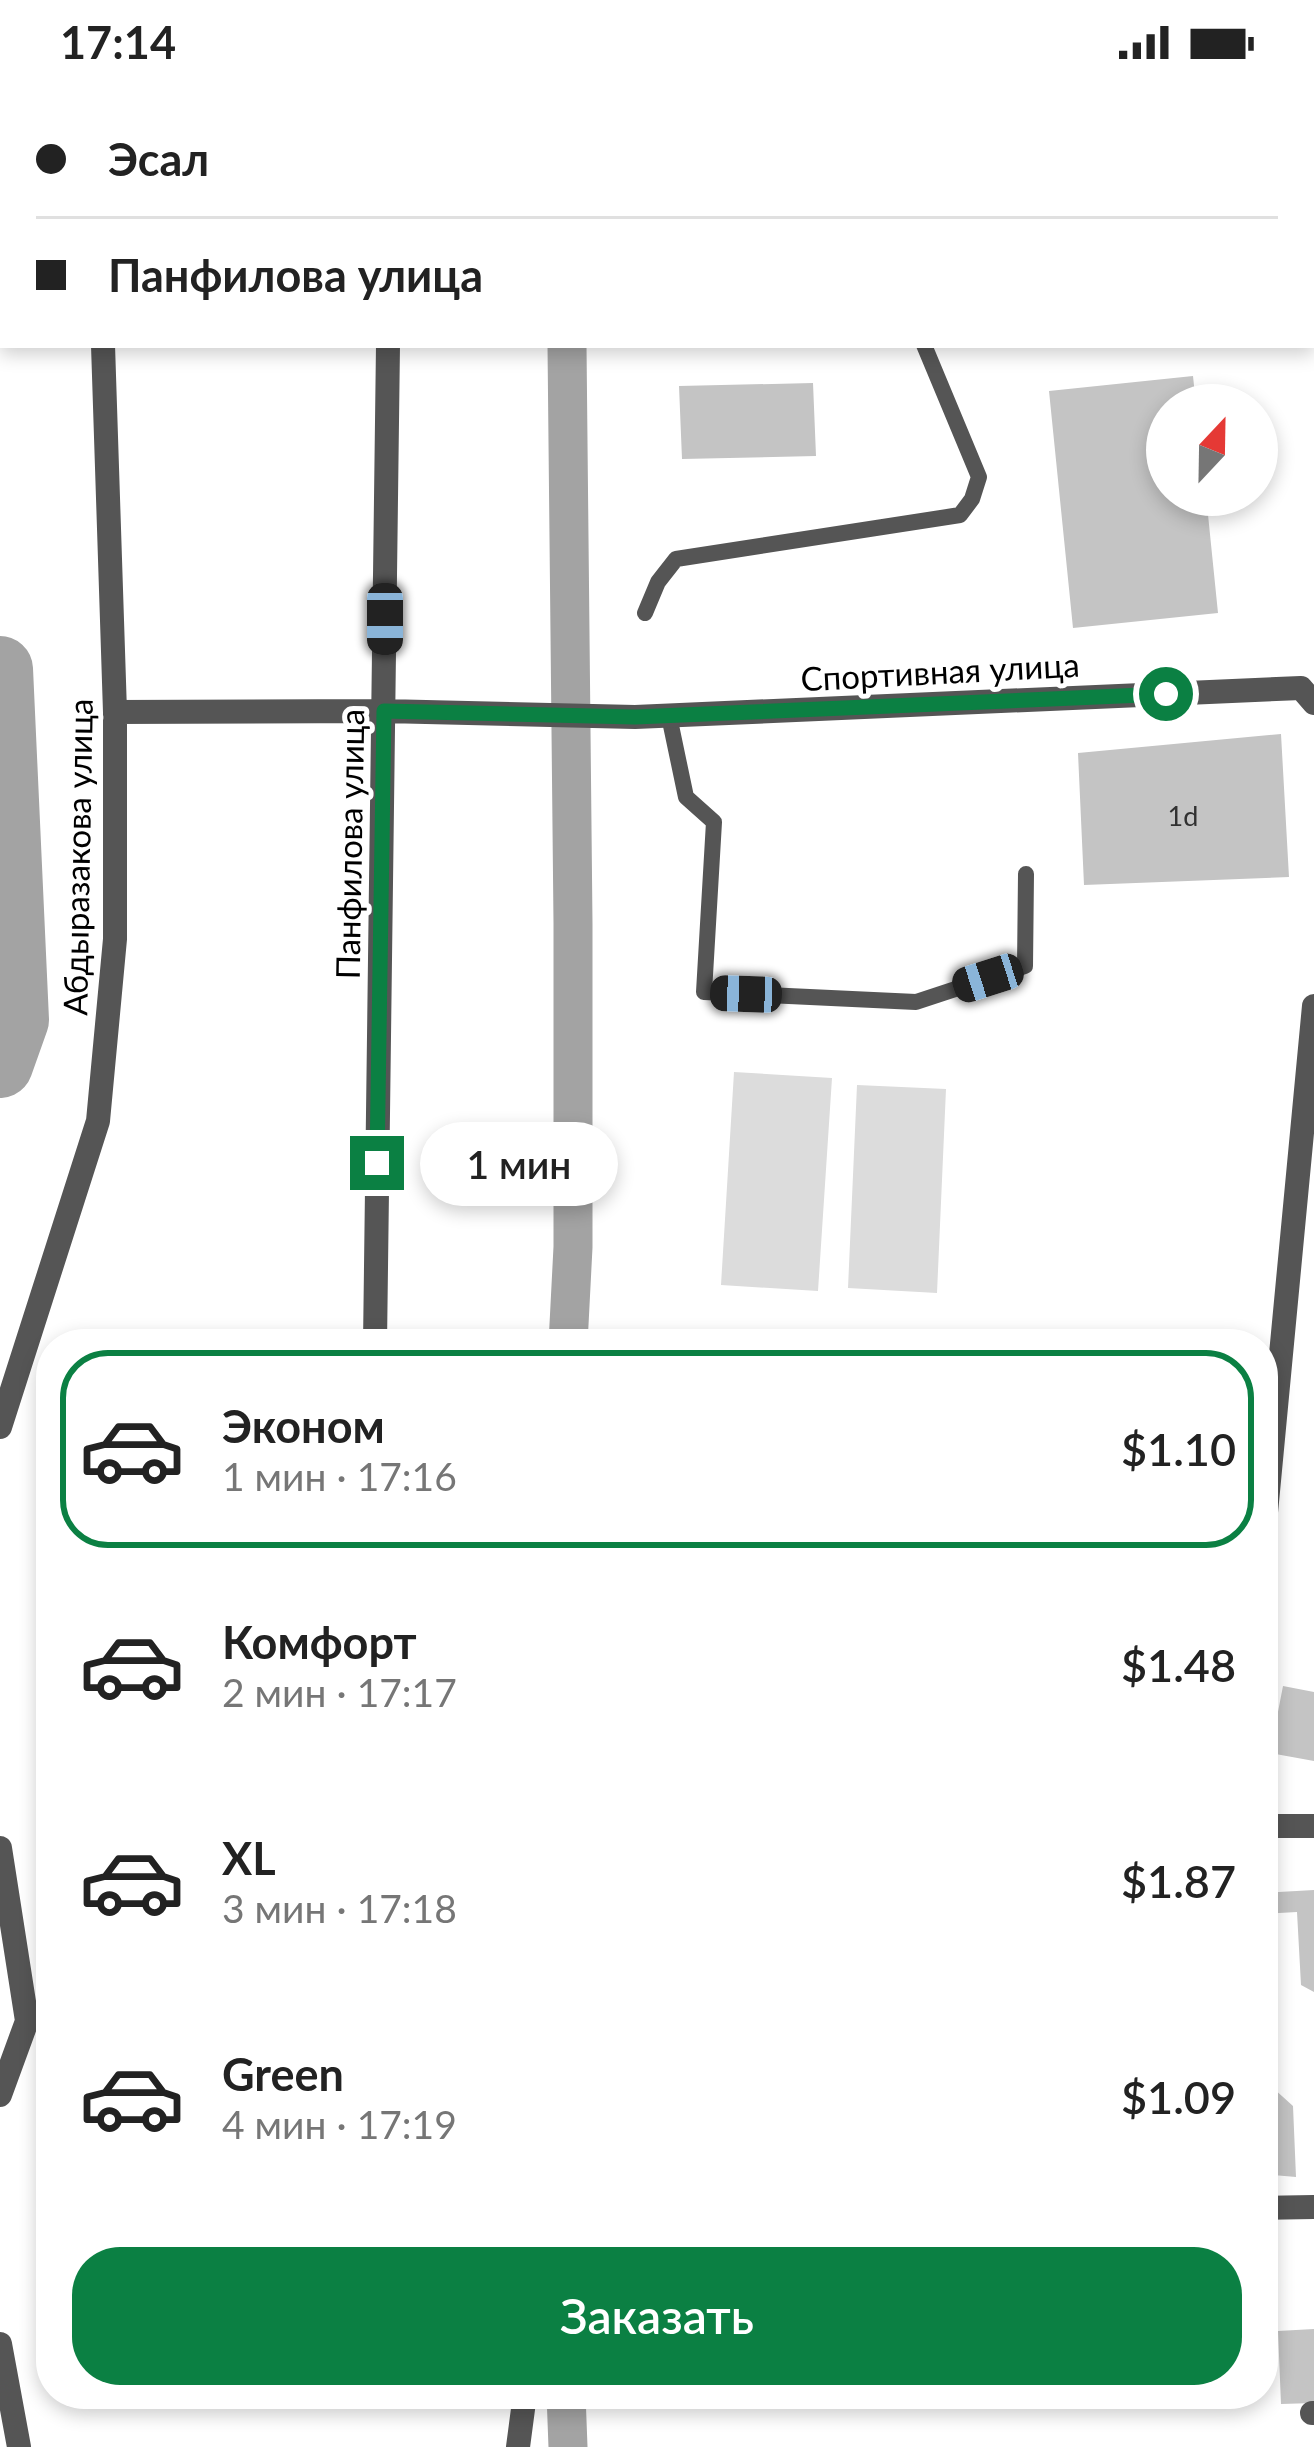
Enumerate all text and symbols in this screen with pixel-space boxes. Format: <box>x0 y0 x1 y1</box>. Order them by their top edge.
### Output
text: 17:14 <box>60 15 176 69</box>
text: Эсал <box>108 132 209 186</box>
text: Панфилова улица <box>108 248 483 302</box>
north arrow <box>1146 384 1278 516</box>
map controls <box>1146 384 1278 516</box>
car <box>367 583 403 655</box>
street label: Спортивная улица <box>800 644 1080 698</box>
route start <box>1139 667 1193 721</box>
street label: Абдыразакова улица <box>54 698 100 1016</box>
street label: Панфилова улица <box>327 708 371 980</box>
house number: 1d <box>1168 799 1198 832</box>
car <box>948 950 1028 1006</box>
car <box>709 975 783 1013</box>
callout: 1 мин <box>419 1121 617 1205</box>
route end <box>350 1136 404 1190</box>
text: 1 мин <box>467 1141 571 1187</box>
icon: car <box>78 1395 186 1503</box>
text: Эконом <box>222 1399 385 1453</box>
text: $1.10 <box>1121 1422 1236 1476</box>
text: 1 мин · 17:16 <box>222 1453 457 1499</box>
icon: car <box>78 1611 186 1719</box>
text: Комфорт <box>222 1615 417 1669</box>
text: $1.48 <box>1121 1638 1236 1692</box>
text: 2 мин · 17:17 <box>222 1669 457 1715</box>
icon: car <box>78 1827 186 1935</box>
text: XL <box>222 1831 276 1885</box>
text: $1.87 <box>1121 1854 1236 1908</box>
text: 3 мин · 17:18 <box>222 1885 457 1931</box>
icon: car <box>78 2043 186 2151</box>
text: Green <box>222 2047 344 2101</box>
text: $1.09 <box>1121 2070 1236 2124</box>
text: 4 мин · 17:19 <box>222 2101 457 2147</box>
button: Заказать <box>72 2247 1242 2385</box>

